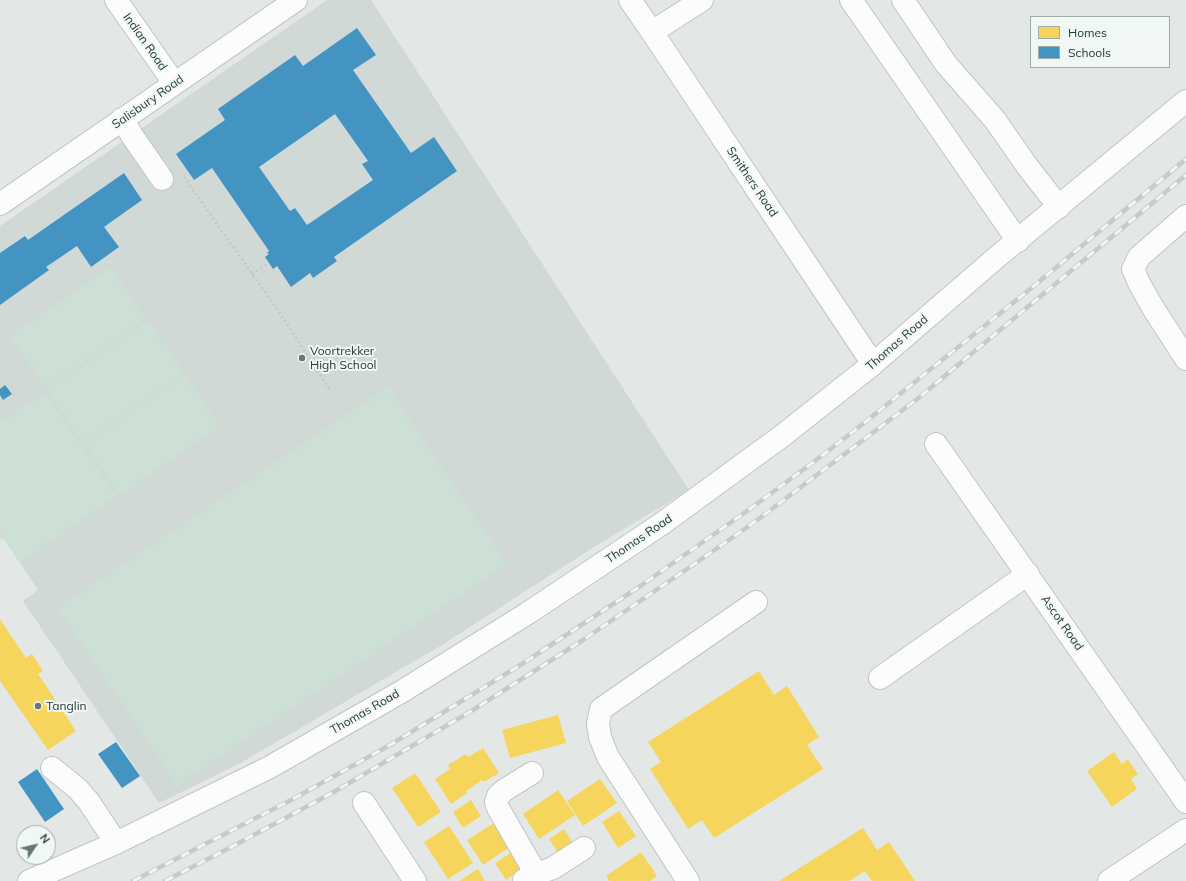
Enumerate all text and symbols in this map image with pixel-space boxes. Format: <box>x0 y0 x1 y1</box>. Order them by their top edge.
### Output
street label: Indian Road <box>120 10 170 74</box>
legend <box>1030 16 1170 68</box>
text: Homes <box>1068 25 1107 40</box>
text: Schools <box>1068 45 1111 60</box>
street label: Salisbury Road <box>109 72 187 132</box>
street label: Smithers Road <box>723 144 781 220</box>
street label: Thomas Road <box>863 312 931 374</box>
place label: Voortrekker High School <box>310 344 376 372</box>
marker: Voortrekker High School <box>297 353 307 363</box>
street label: Thomas Road <box>603 511 675 567</box>
street label: Ascot Road <box>1038 593 1086 653</box>
street label: Thomas Road <box>328 686 402 738</box>
place label: Tanglin <box>46 699 87 713</box>
marker: Tanglin <box>33 701 43 711</box>
north arrow <box>16 825 56 865</box>
text: N <box>37 831 53 846</box>

